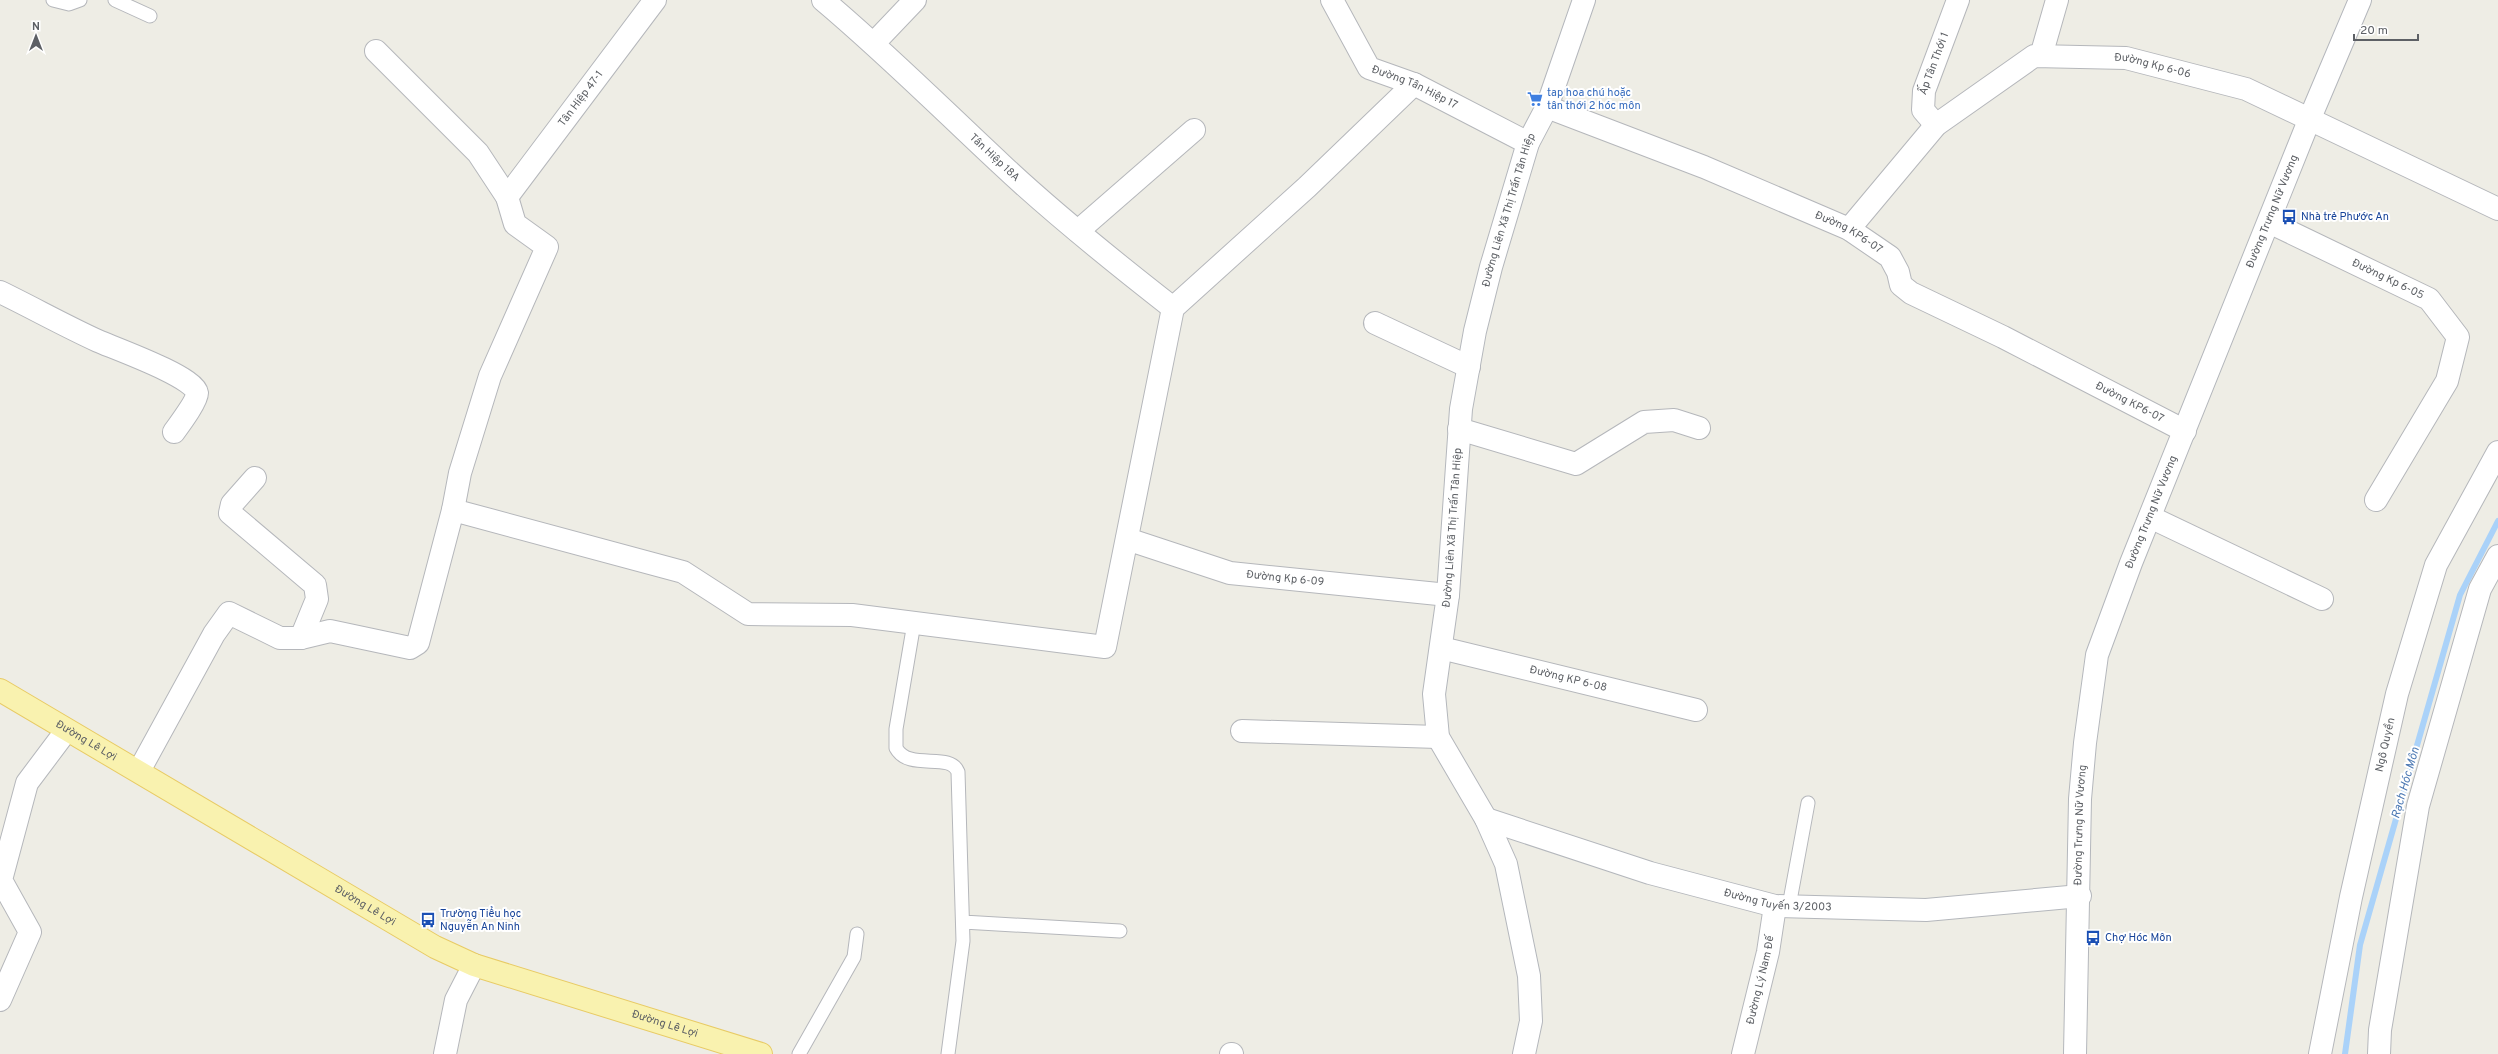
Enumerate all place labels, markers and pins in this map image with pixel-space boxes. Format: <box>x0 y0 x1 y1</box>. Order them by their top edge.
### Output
place label: tap hoa chú hoặc tân thới 2 hóc môn <box>1547 86 1641 113</box>
supermarket icon: tap hoa chú hoặc tân thới 2 hóc môn <box>1526 90 1544 108</box>
bus stop icon: Nhà trẻ Phước An <box>2280 208 2298 226</box>
place label: Nhà trẻ Phước An <box>2301 210 2389 224</box>
place label: Trường Tiểu học Nguyễn An Ninh <box>440 906 521 934</box>
bus stop icon: Trường Tiểu học Nguyễn An Ninh <box>419 911 437 929</box>
bus stop icon: Chợ Hóc Môn <box>2084 929 2102 947</box>
place label: Chợ Hóc Môn <box>2105 931 2172 945</box>

